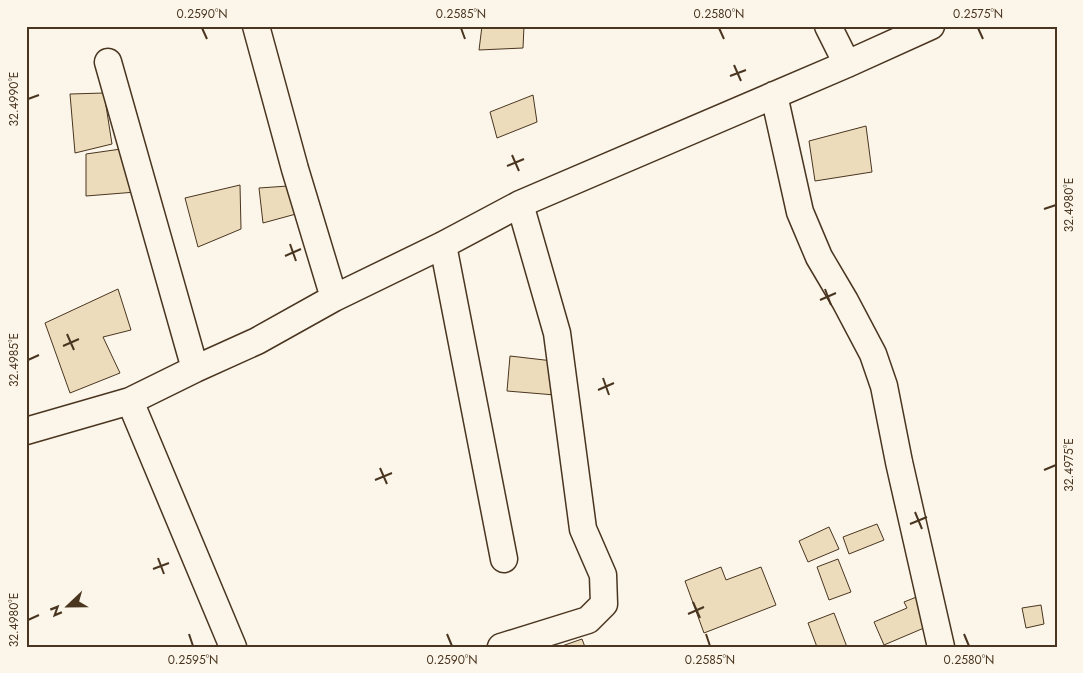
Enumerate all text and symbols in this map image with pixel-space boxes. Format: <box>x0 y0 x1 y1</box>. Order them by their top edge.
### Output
text: 0.2590°N <box>176 5 228 23</box>
text: 0.2585°N <box>436 5 486 23</box>
text: 0.2580°N <box>694 5 744 23</box>
text: 0.2575°N <box>953 5 1003 23</box>
text: 32.4990°E <box>5 72 23 126</box>
text: 32.4980°E <box>1060 178 1078 232</box>
text: 32.4985°E <box>5 333 23 387</box>
text: 32.4975°E <box>1060 438 1078 492</box>
north arrow <box>42 580 92 630</box>
text: 32.4980°E <box>5 593 23 647</box>
text: N <box>45 602 67 620</box>
text: 0.2595°N <box>168 651 218 669</box>
text: 0.2590°N <box>426 651 478 669</box>
text: 0.2585°N <box>685 651 735 669</box>
text: 0.2580°N <box>944 651 994 669</box>

